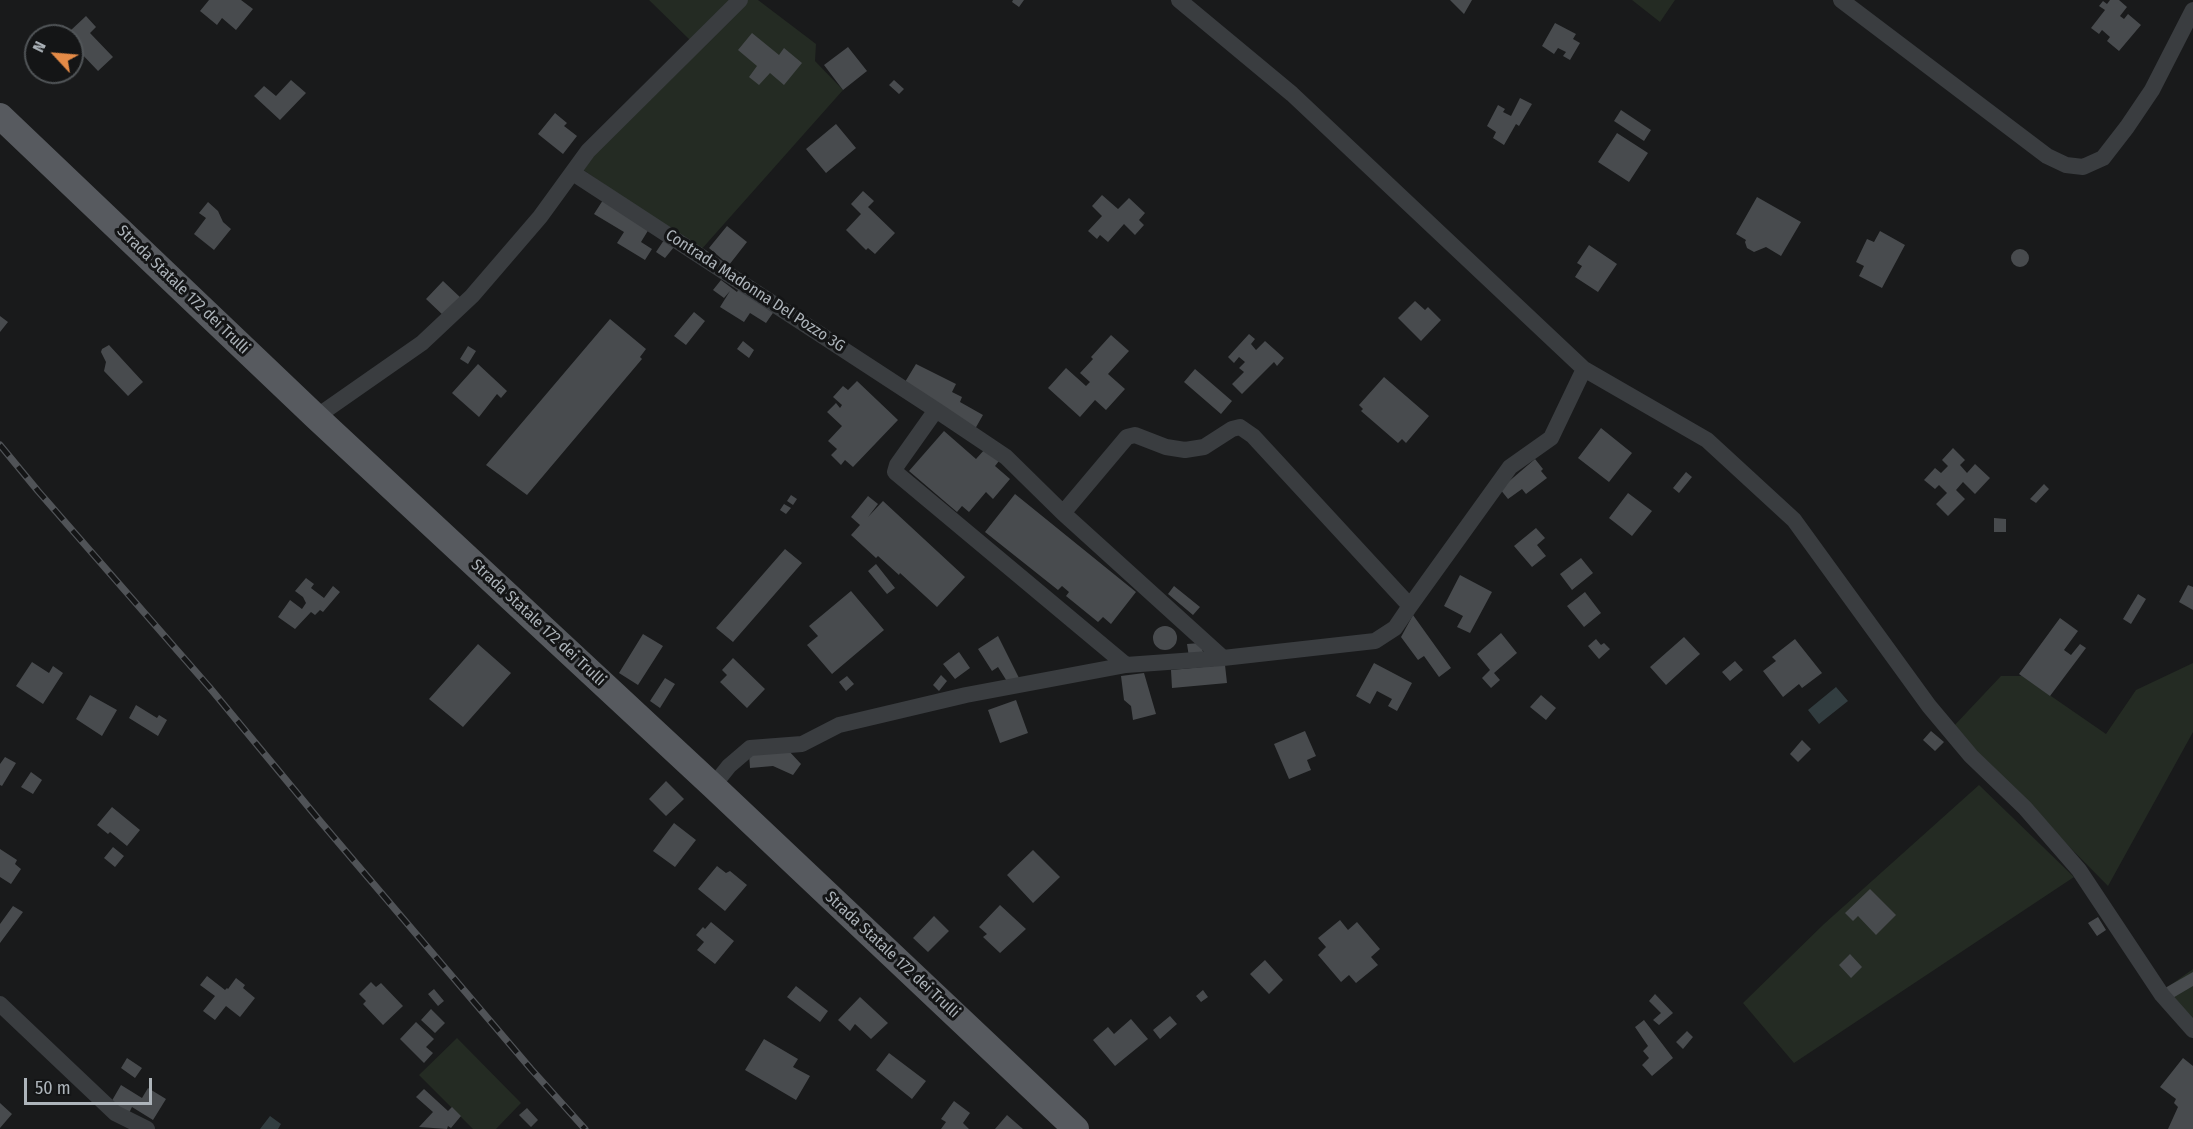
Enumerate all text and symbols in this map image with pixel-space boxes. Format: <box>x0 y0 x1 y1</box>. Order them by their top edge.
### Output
north arrow <box>24 24 84 84</box>
text: N <box>29 38 50 55</box>
street label: Strada Statale 172 dei Trulli <box>113 222 253 358</box>
street label: Contrada Madonna Del Pozzo 3G <box>662 226 848 356</box>
street label: Strada Statale 172 dei Trulli <box>467 556 609 690</box>
street label: Strada Statale 172 dei Trulli <box>821 888 963 1022</box>
scale bar <box>27 1066 154 1104</box>
text: 50 m <box>35 1077 71 1099</box>

